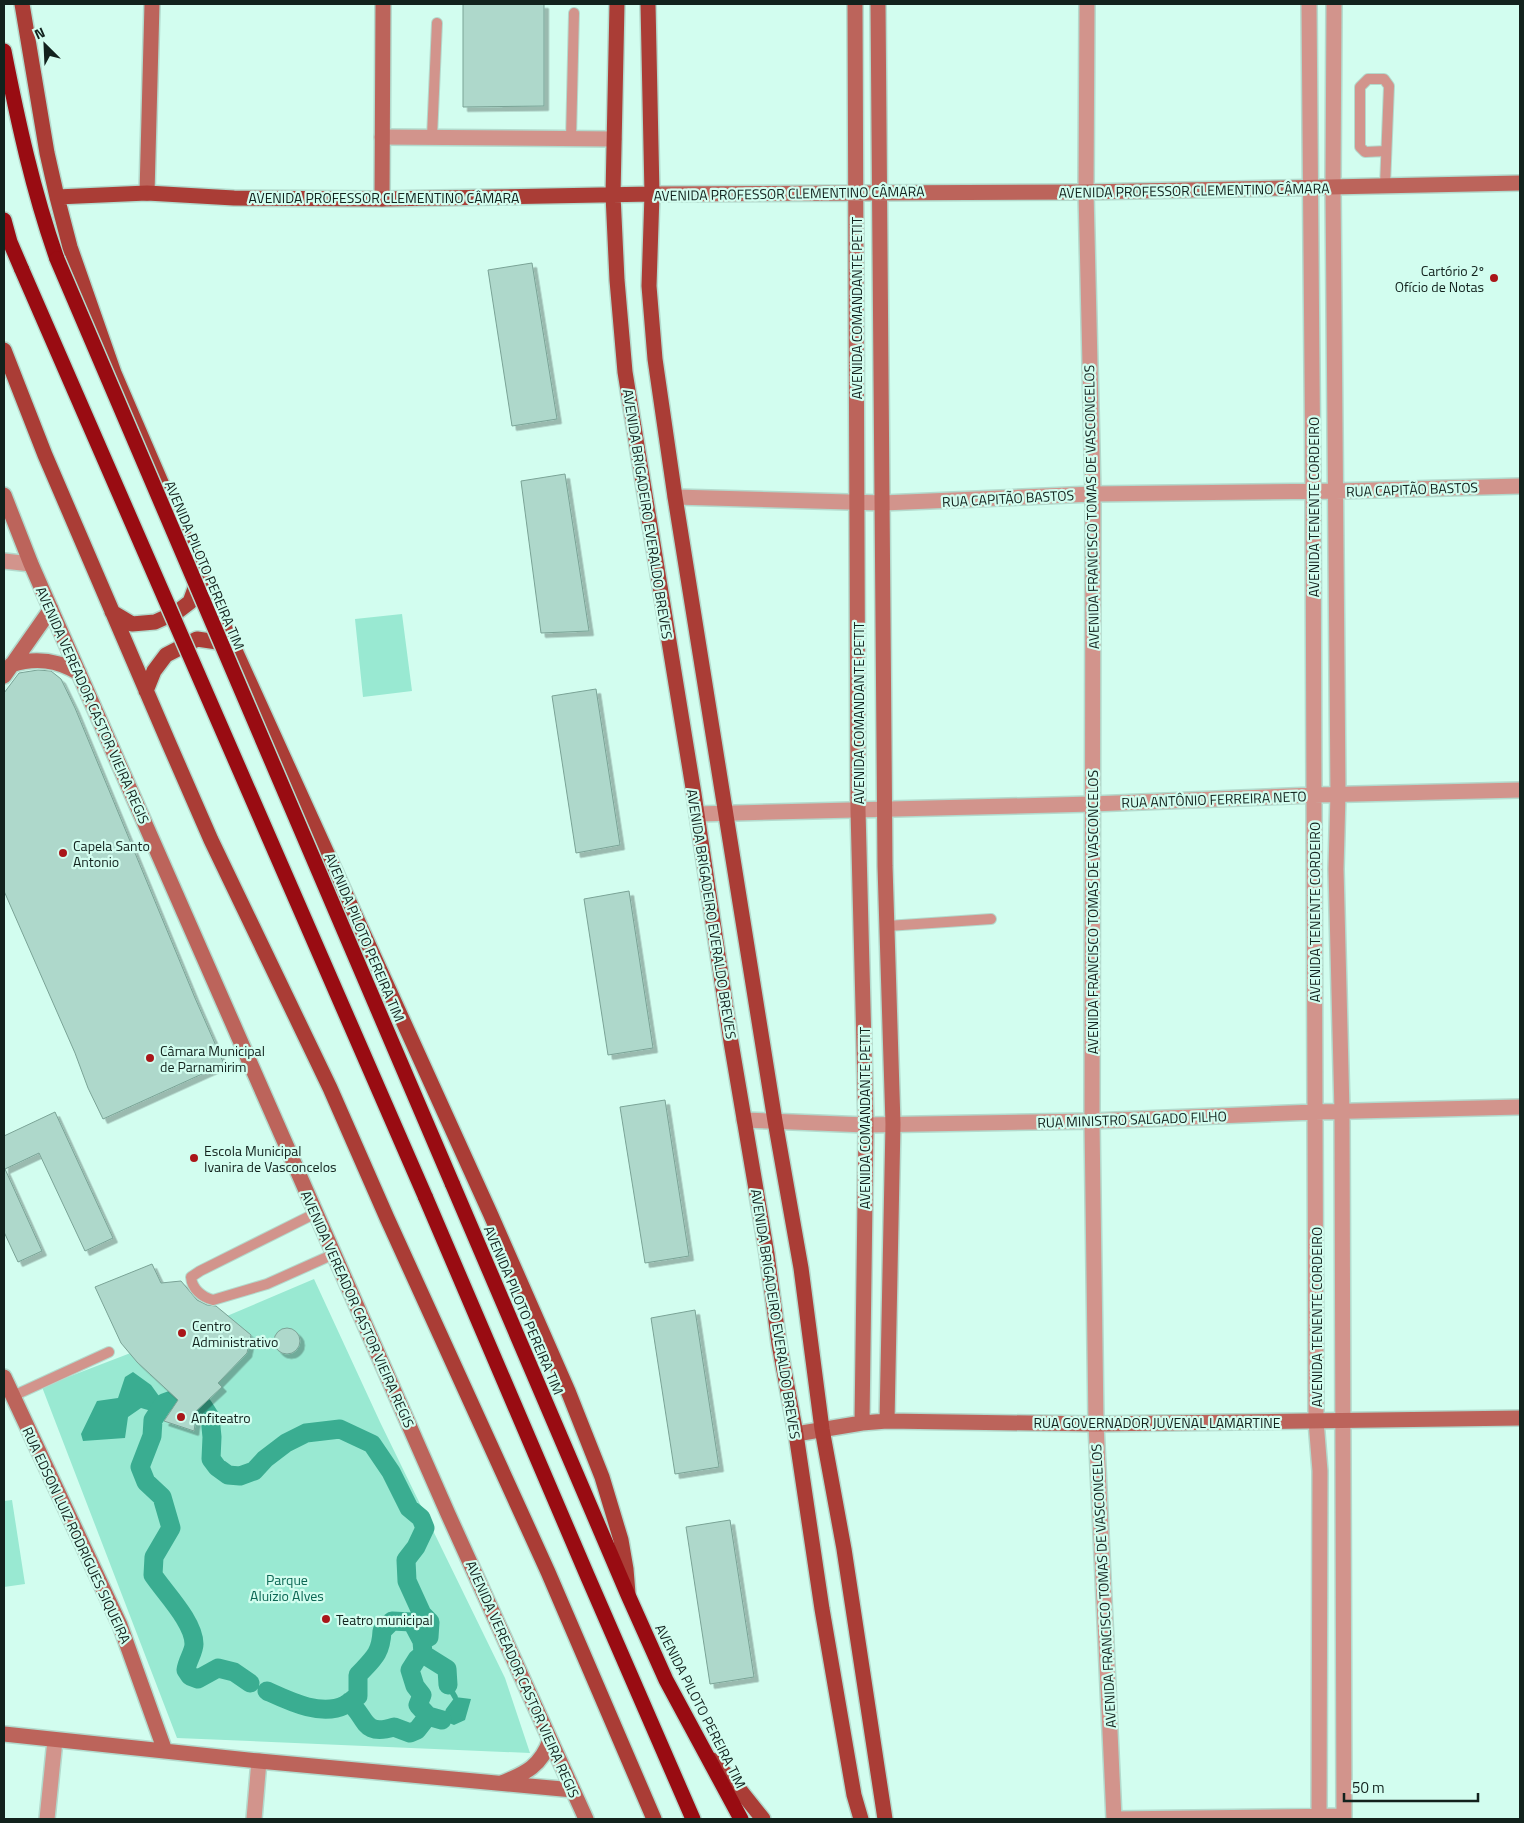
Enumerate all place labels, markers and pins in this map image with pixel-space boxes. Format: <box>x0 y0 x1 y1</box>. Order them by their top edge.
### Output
place label: Cartório 2º Ofício de Notas <box>1395 260 1484 297</box>
marker: Cartório 2º Ofício de Notas <box>1488 272 1500 284</box>
place label: Capela Santo Antonio <box>73 835 150 872</box>
marker: Capela Santo Antonio <box>57 847 69 859</box>
place label: Câmara Municipal de Parnamirim <box>160 1040 265 1077</box>
marker: Câmara Municipal de Parnamirim <box>144 1052 156 1064</box>
place label: Escola Municipal Ivanira de Vasconcelos <box>204 1140 337 1177</box>
marker: Escola Municipal Ivanira de Vasconcelos <box>188 1152 200 1164</box>
place label: Centro Administrativo <box>192 1315 278 1352</box>
marker: Centro Administrativo <box>176 1327 188 1339</box>
place label: Anfiteatro <box>191 1407 251 1428</box>
marker: Anfiteatro <box>175 1411 187 1423</box>
place label: Teatro municipal <box>336 1609 433 1630</box>
marker: Teatro municipal <box>320 1613 332 1625</box>

